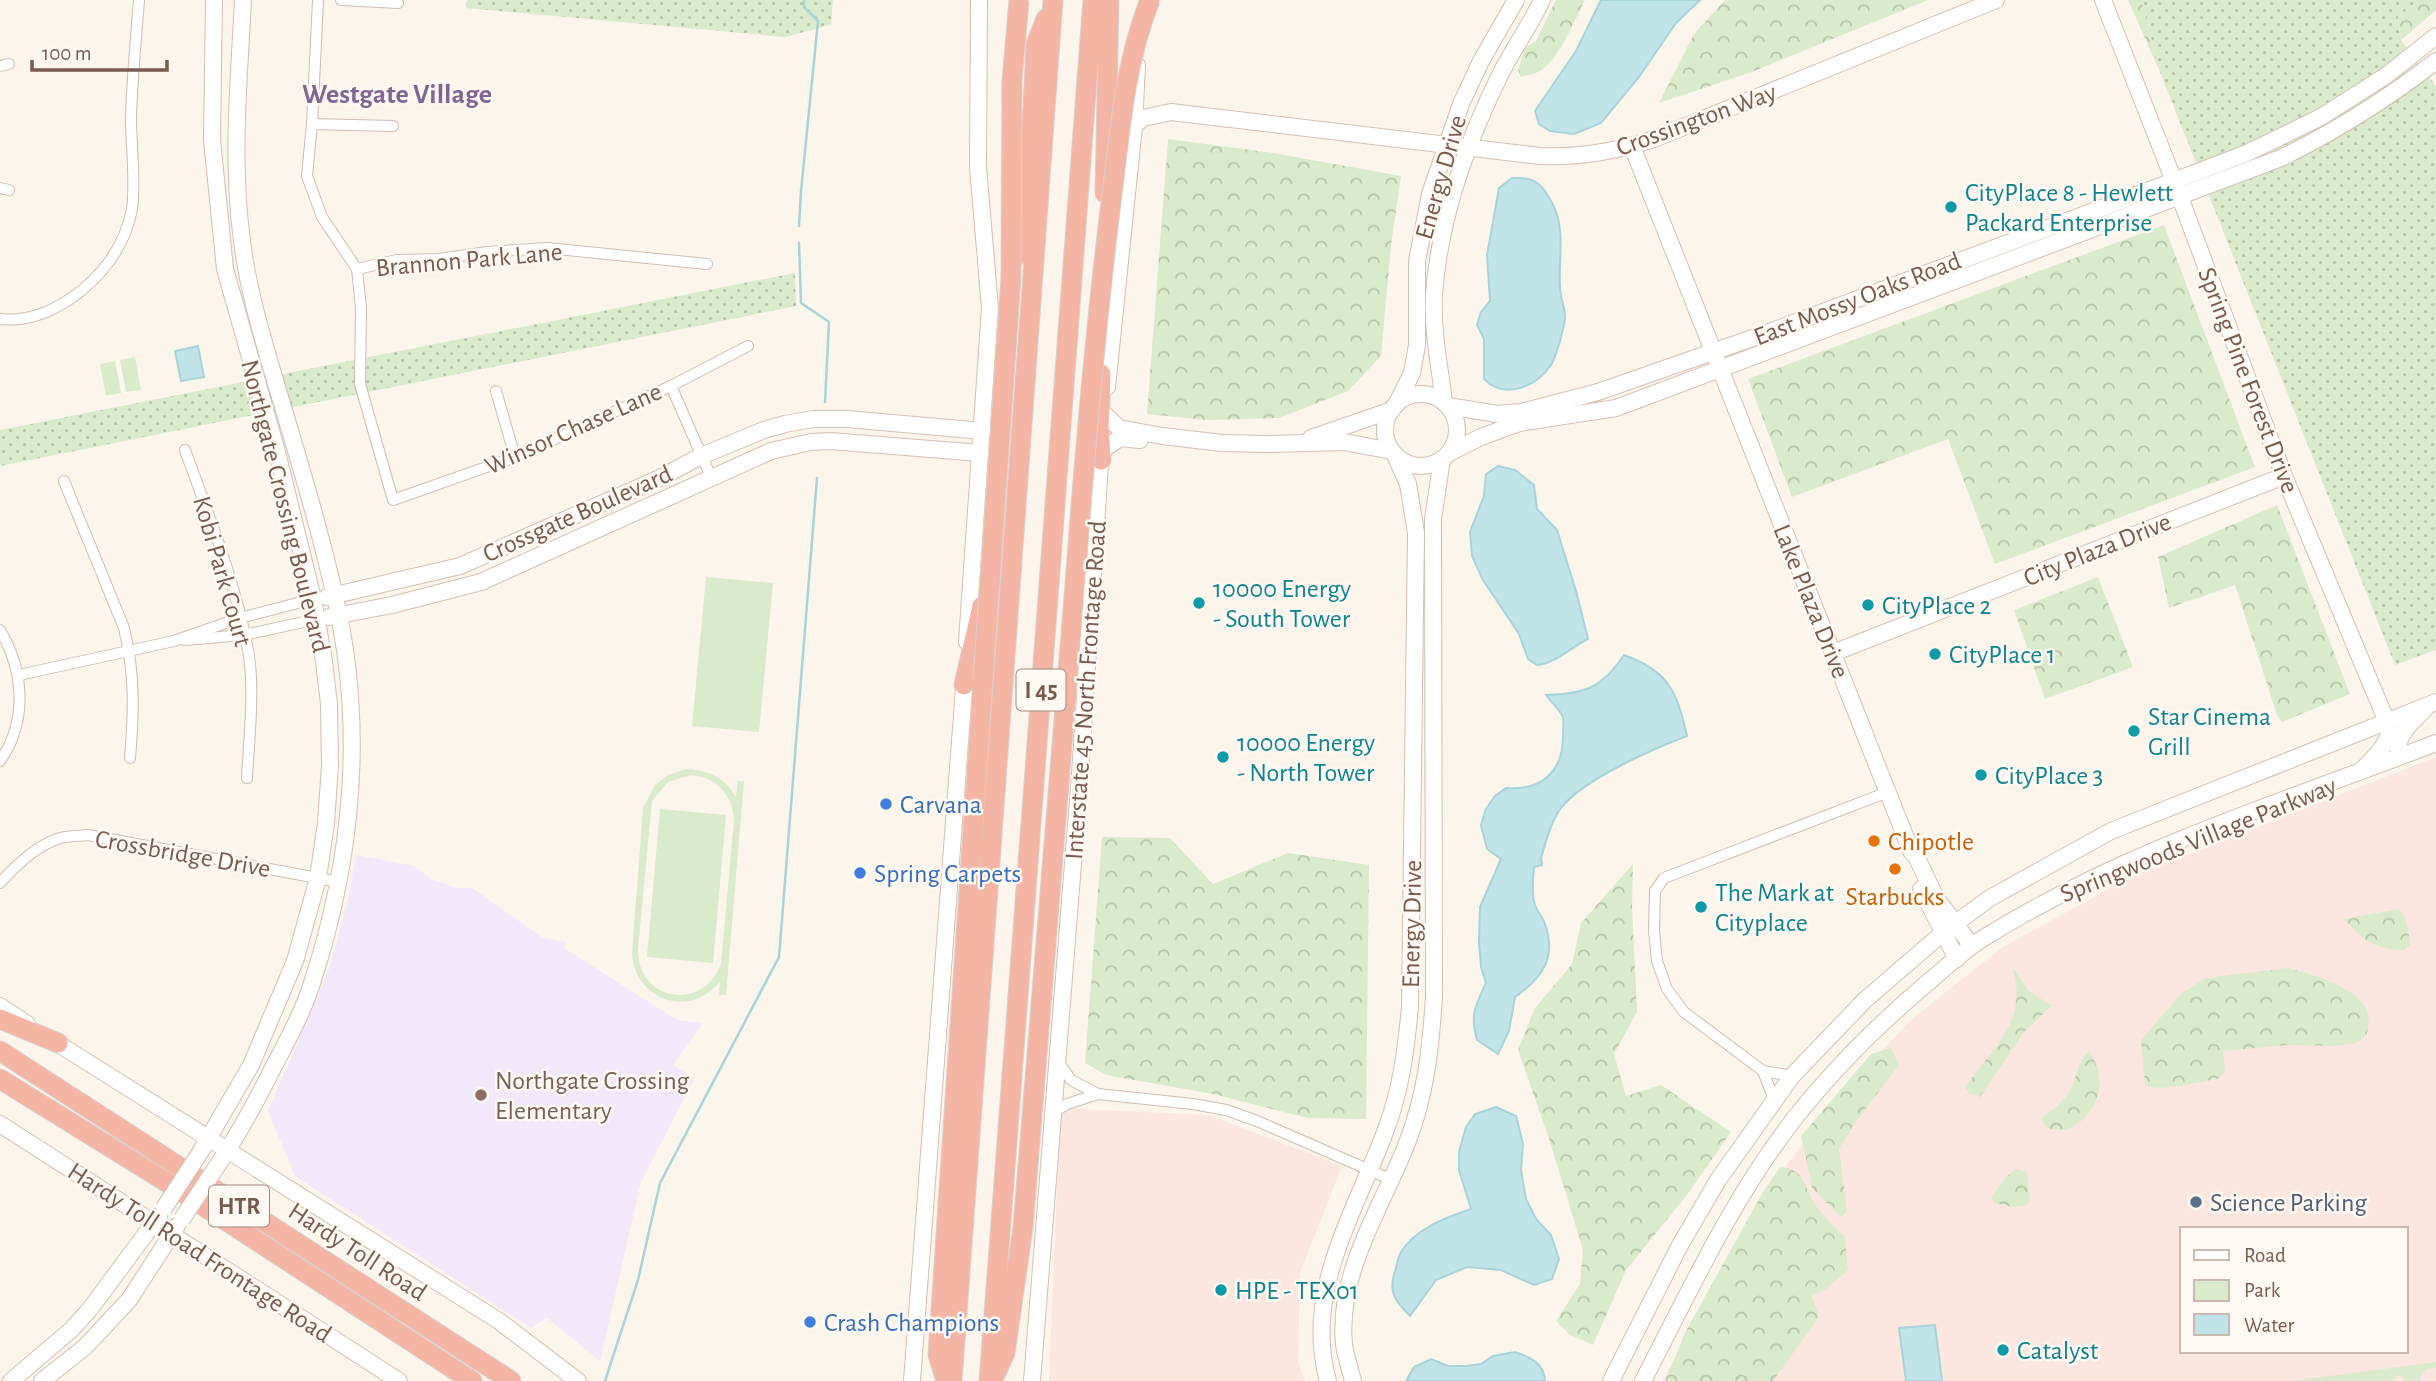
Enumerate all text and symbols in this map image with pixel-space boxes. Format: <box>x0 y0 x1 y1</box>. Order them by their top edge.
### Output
scale bar <box>32 28 166 72</box>
text: 100 m <box>42 43 92 64</box>
street label: Crossington Way <box>1613 79 1780 161</box>
district label: Westgate Village <box>302 81 492 109</box>
street label: Energy Drive <box>1411 112 1471 242</box>
place label: CityPlace 8 - Hewlett Packard Enterprise <box>1965 180 2173 236</box>
marker: CityPlace 8 - Hewlett Packard Enterprise <box>1943 199 1959 215</box>
street label: Brannon Park Lane <box>375 239 564 281</box>
street label: East Mossy Oaks Road <box>1750 247 1965 350</box>
street label: Spring Pine Forest Drive <box>2193 264 2303 497</box>
street label: Northgate Crossing Boulevard <box>236 357 334 655</box>
street label: Winsor Chase Lane <box>481 378 666 480</box>
street label: Crossgate Boulevard <box>479 461 676 567</box>
street label: Kobi Park Court <box>188 493 256 649</box>
street label: City Plaza Drive <box>2020 509 2175 591</box>
street label: Interstate 45 North Frontage Road <box>1061 520 1111 861</box>
street label: Lake Plaza Drive <box>1768 521 1854 682</box>
place label: 10000 Energy - South Tower <box>1213 576 1351 632</box>
place label: CityPlace 2 <box>1882 593 1991 619</box>
marker: 10000 Energy - South Tower <box>1191 595 1207 611</box>
marker: CityPlace 2 <box>1860 597 1876 613</box>
place label: CityPlace 1 <box>1949 642 2055 668</box>
marker: CityPlace 1 <box>1927 646 1943 662</box>
road number: I 45 <box>1016 670 1066 710</box>
place label: Star Cinema Grill <box>2148 704 2271 760</box>
marker: Star Cinema Grill <box>2126 723 2142 739</box>
place label: 10000 Energy - North Tower <box>1237 730 1375 786</box>
marker: 10000 Energy - North Tower <box>1215 749 1231 765</box>
place label: CityPlace 3 <box>1995 763 2103 789</box>
marker: CityPlace 3 <box>1973 767 1989 783</box>
street label: Springwoods Village Parkway <box>2056 773 2340 907</box>
place label: Carvana <box>900 792 982 818</box>
marker: Carvana <box>878 796 894 812</box>
street label: Crossbridge Drive <box>93 826 273 882</box>
place label: Chipotle <box>1888 829 1974 855</box>
marker: Chipotle <box>1866 833 1882 849</box>
street label: Energy Drive <box>1398 860 1426 988</box>
place label: Spring Carpets <box>874 861 1021 887</box>
marker: Starbucks <box>1887 861 1903 877</box>
marker: Spring Carpets <box>852 865 868 881</box>
place label: The Mark at Cityplace <box>1715 880 1834 936</box>
place label: Starbucks <box>1846 884 1944 910</box>
marker: The Mark at Cityplace <box>1693 899 1709 915</box>
place label: Northgate Crossing Elementary <box>495 1068 690 1124</box>
marker: Northgate Crossing Elementary <box>473 1087 489 1103</box>
street label: Hardy Toll Road Frontage Road <box>63 1158 336 1348</box>
road number: HTR <box>209 1186 269 1226</box>
place label: Science Parking <box>2210 1190 2367 1216</box>
marker: Science Parking <box>2188 1194 2204 1210</box>
street label: Hardy Toll Road <box>284 1198 431 1306</box>
legend <box>2180 1227 2408 1353</box>
text: Road <box>2244 1245 2286 1266</box>
place label: HPE - TEX01 <box>1235 1278 1359 1304</box>
text: Park <box>2244 1280 2281 1301</box>
marker: HPE - TEX01 <box>1213 1282 1229 1298</box>
place label: Crash Champions <box>824 1310 999 1336</box>
marker: Crash Champions <box>802 1314 818 1330</box>
text: Water <box>2244 1315 2294 1336</box>
place label: Catalyst <box>2017 1338 2098 1364</box>
marker: Catalyst <box>1995 1342 2011 1358</box>

